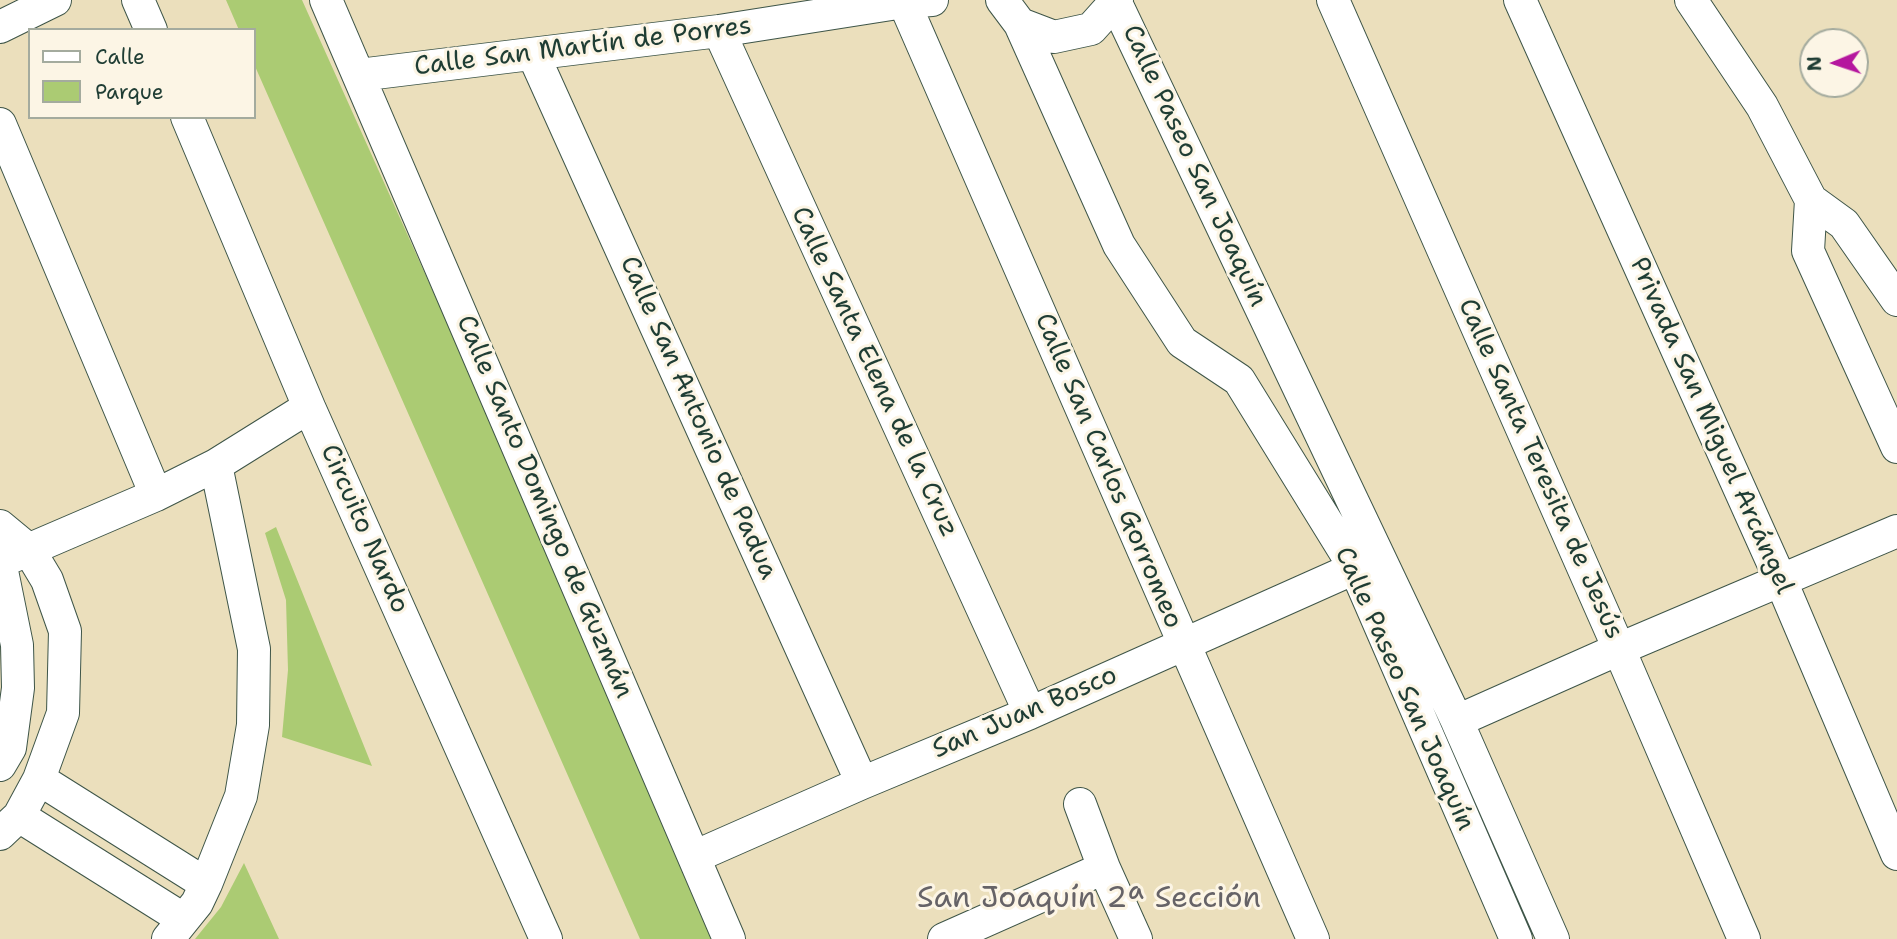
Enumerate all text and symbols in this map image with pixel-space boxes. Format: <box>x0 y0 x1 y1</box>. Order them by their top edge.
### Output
street label: Calle San Martín de Porres <box>413 11 753 83</box>
street label: Calle Paseo San Joaquín <box>1115 20 1273 312</box>
legend <box>28 28 256 119</box>
north arrow <box>1799 28 1869 98</box>
text: Calle <box>95 43 145 71</box>
text: N <box>1802 56 1827 72</box>
text: Parque <box>95 78 164 106</box>
street label: Calle Santa Elena de la Cruz <box>784 202 964 542</box>
street label: Calle San Antonio de Padua <box>613 252 783 584</box>
street label: Privada San Miguel Arcángel <box>1623 253 1799 599</box>
street label: Calle Santa Teresita de Jesús <box>1451 294 1629 644</box>
street label: Calle San Carlos Gorromeo <box>1027 309 1189 633</box>
street label: Calle Santo Domingo de Guzmán <box>449 311 639 703</box>
street label: Circuito Nardo <box>313 440 415 618</box>
street label: Calle Paseo San Joaquín <box>1327 542 1481 836</box>
street label: San Juan Bosco <box>928 660 1122 766</box>
district label: San Joaquín 2ª Sección <box>917 881 1261 917</box>

